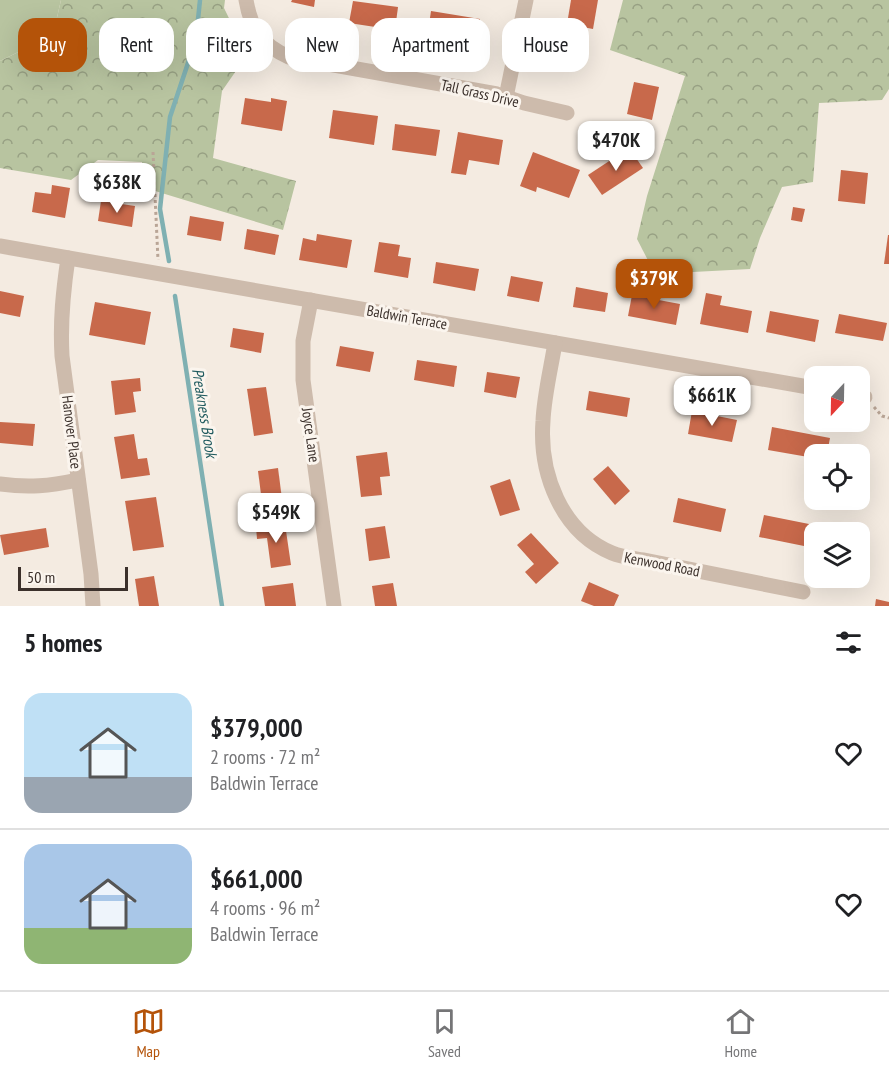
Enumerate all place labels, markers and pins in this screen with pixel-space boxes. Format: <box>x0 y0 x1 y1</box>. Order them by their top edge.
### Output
pin: $470K <box>574 121 658 172</box>
pin: $638K <box>75 163 159 214</box>
pin: $379K <box>612 259 696 310</box>
pin: $661K <box>670 376 754 427</box>
pin: $549K <box>234 493 318 544</box>

